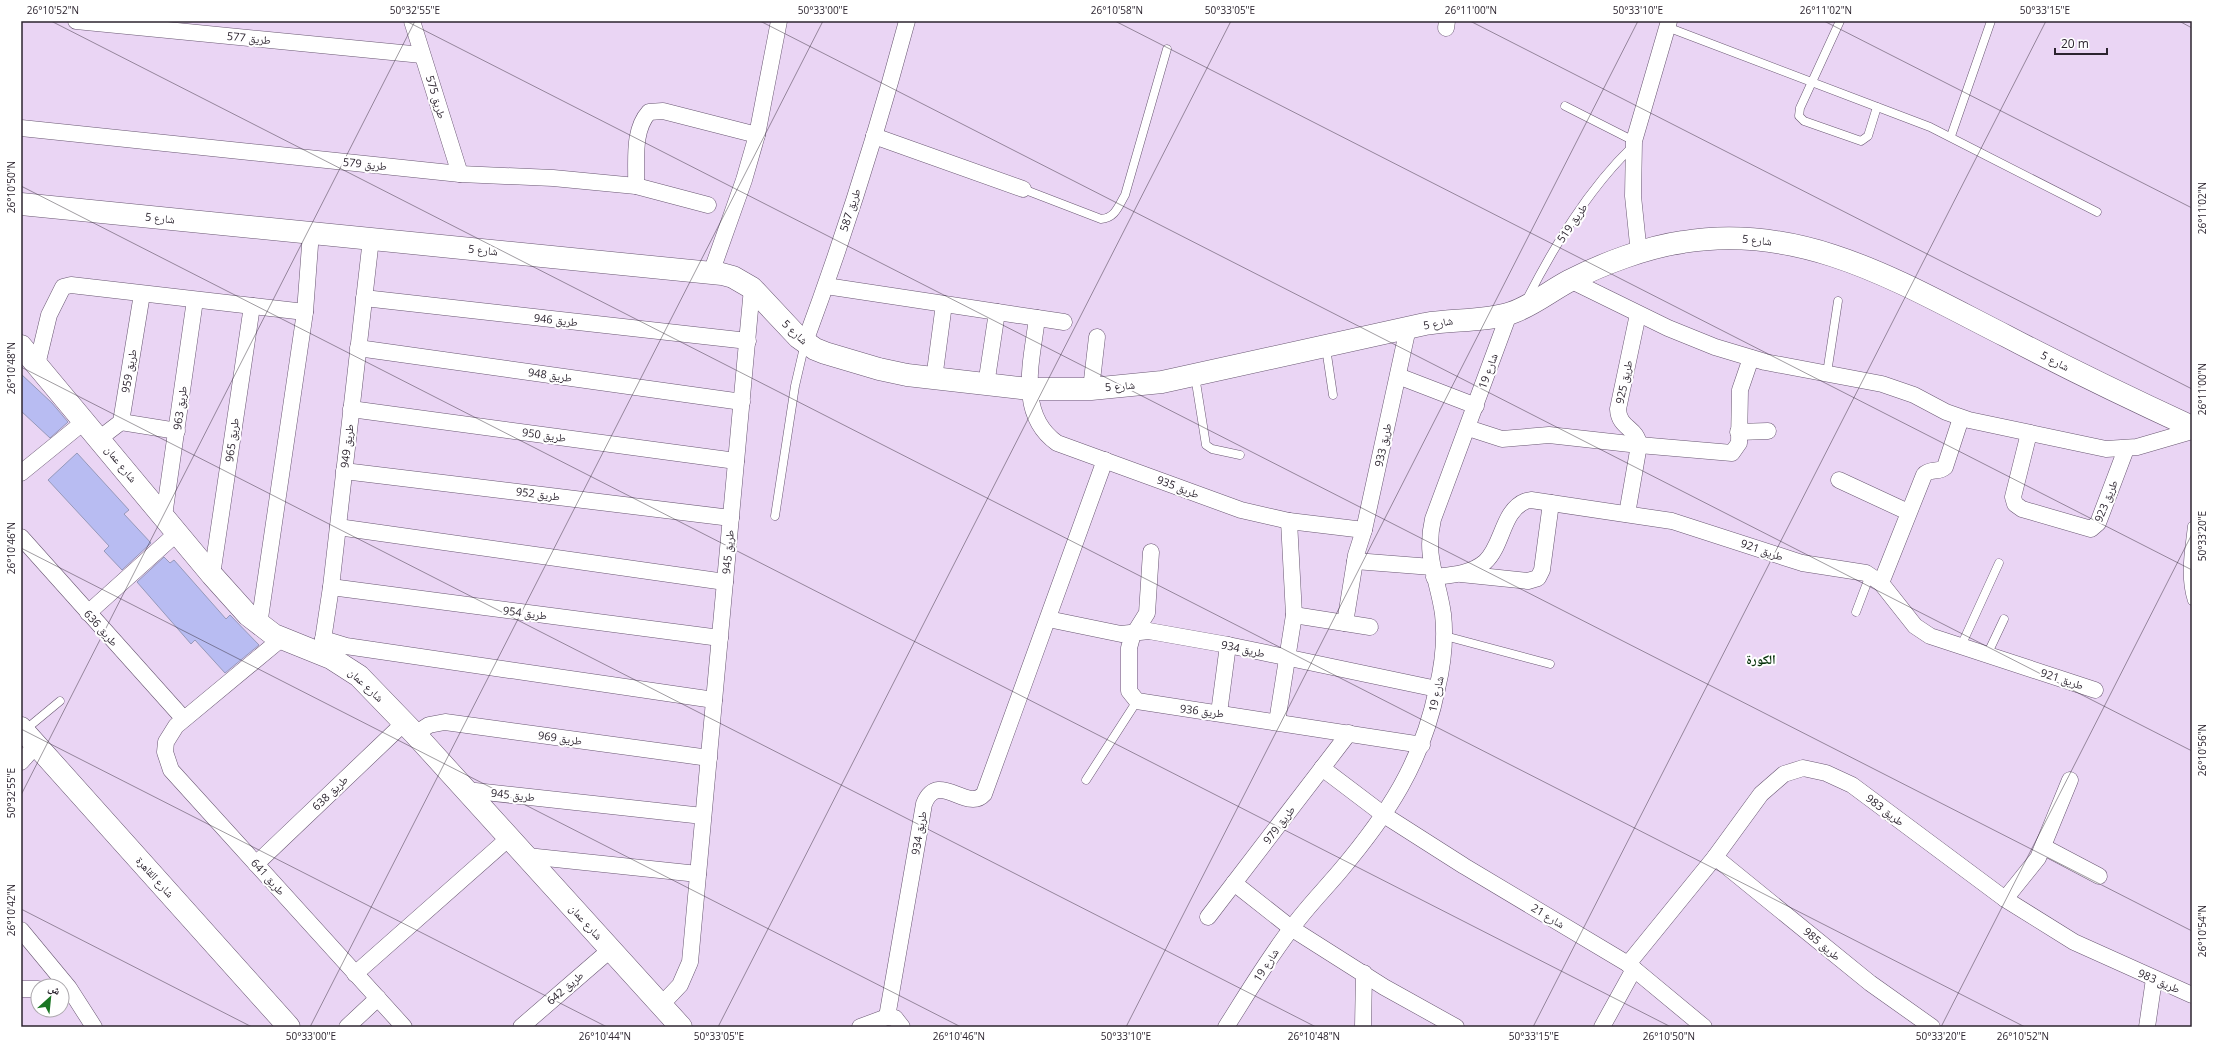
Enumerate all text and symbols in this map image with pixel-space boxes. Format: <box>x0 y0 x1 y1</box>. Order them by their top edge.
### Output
text: 26°10'52"N <box>27 3 79 17</box>
text: 50°32'55"E <box>390 3 440 17</box>
text: 50°33'00"E <box>798 3 848 17</box>
text: 26°10'58"N <box>1091 3 1143 17</box>
text: 50°33'05"E <box>1205 3 1255 17</box>
text: 26°11'00"N <box>1445 3 1497 17</box>
text: 50°33'10"E <box>1613 3 1663 17</box>
text: 26°11'02"N <box>1800 3 1852 17</box>
text: 50°33'15"E <box>2020 3 2070 17</box>
street label: طريق 577 <box>226 28 272 47</box>
scale bar <box>2055 30 2107 56</box>
text: 20 m <box>2061 35 2089 52</box>
street label: طريق 575 <box>423 73 450 120</box>
street label: طريق 579 <box>342 154 388 173</box>
text: 26°10'50"N <box>4 161 18 213</box>
text: 26°11'02"N <box>2195 182 2209 234</box>
street label: طريق 587 <box>836 186 863 233</box>
street label: طريق 519 <box>1553 200 1590 245</box>
street label: شارع 5 <box>144 208 176 227</box>
street label: شارع 5 <box>1741 230 1773 249</box>
street label: شارع 5 <box>467 240 499 259</box>
street label: طريق 946 <box>533 310 579 329</box>
street label: شارع 5 <box>1422 313 1454 333</box>
street label: شارع 5 <box>779 316 811 347</box>
text: 26°10'48"N <box>4 342 18 394</box>
street label: شارع 5 <box>2038 347 2072 374</box>
street label: طريق 959 <box>117 348 140 394</box>
street label: شارع 19 <box>1474 351 1501 390</box>
street label: طريق 925 <box>1612 359 1635 405</box>
text: 26°11'00"N <box>2195 363 2209 415</box>
street label: طريق 948 <box>527 364 573 385</box>
street label: شارع 5 <box>1104 377 1136 394</box>
street label: طريق 963 <box>169 385 190 431</box>
street label: طريق 965 <box>221 417 242 463</box>
street label: طريق 933 <box>1371 422 1394 468</box>
street label: طريق 949 <box>336 423 357 469</box>
street label: طريق 950 <box>521 424 567 445</box>
street label: شارع عمان <box>102 442 141 485</box>
street label: طريق 935 <box>1155 472 1202 501</box>
street label: طريق 923 <box>2090 477 2121 524</box>
street label: طريق 952 <box>515 483 561 504</box>
text: 50°33'20"E <box>2195 511 2209 561</box>
text: 26°10'46"N <box>4 522 18 574</box>
street label: طريق 945 <box>718 529 737 575</box>
street label: طريق 921 <box>1739 535 1786 564</box>
street label: طريق 954 <box>502 602 548 623</box>
street label: طريق 636 <box>81 606 122 649</box>
street label: طريق 934 <box>1220 637 1266 660</box>
district label: الكورة <box>1746 650 1776 668</box>
street label: شارع عمان <box>345 664 387 705</box>
street label: طريق 921 <box>2039 665 2086 692</box>
street label: شارع 19 <box>1424 675 1447 713</box>
street label: طريق 936 <box>1179 700 1225 721</box>
text: 26°10'56"N <box>2195 724 2209 776</box>
street label: طريق 969 <box>537 727 583 748</box>
text: 50°32'55"E <box>4 768 18 818</box>
street label: طريق 638 <box>309 772 351 813</box>
street label: طريق 945 <box>490 785 536 804</box>
street label: طريق 983 <box>1863 790 1907 829</box>
street label: طريق 979 <box>1259 803 1298 847</box>
street label: طريق 934 <box>907 810 930 856</box>
street label: شارع القاهرة <box>133 853 178 900</box>
street label: طريق 641 <box>248 855 289 898</box>
text: 26°10'42"N <box>4 884 18 936</box>
street label: شارع 21 <box>1529 900 1568 931</box>
street label: شارع عمان <box>566 901 606 943</box>
text: 26°10'54"N <box>2195 905 2209 957</box>
street label: طريق 985 <box>1801 924 1844 964</box>
street label: شارع 19 <box>1249 945 1282 984</box>
street label: طريق 983 <box>2136 965 2183 996</box>
street label: طريق 642 <box>543 967 586 1008</box>
north arrow <box>30 978 70 1018</box>
text: ش <box>46 979 64 999</box>
text: 50°33'00"E <box>286 1029 336 1043</box>
text: 26°10'44"N <box>579 1029 631 1043</box>
text: 50°33'05"E <box>694 1029 744 1043</box>
text: 26°10'46"N <box>933 1029 985 1043</box>
text: 50°33'10"E <box>1101 1029 1151 1043</box>
text: 26°10'48"N <box>1288 1029 1340 1043</box>
text: 50°33'15"E <box>1509 1029 1559 1043</box>
text: 26°10'50"N <box>1643 1029 1695 1043</box>
text: 50°33'20"E <box>1916 1029 1966 1043</box>
text: 26°10'52"N <box>1997 1029 2049 1043</box>

